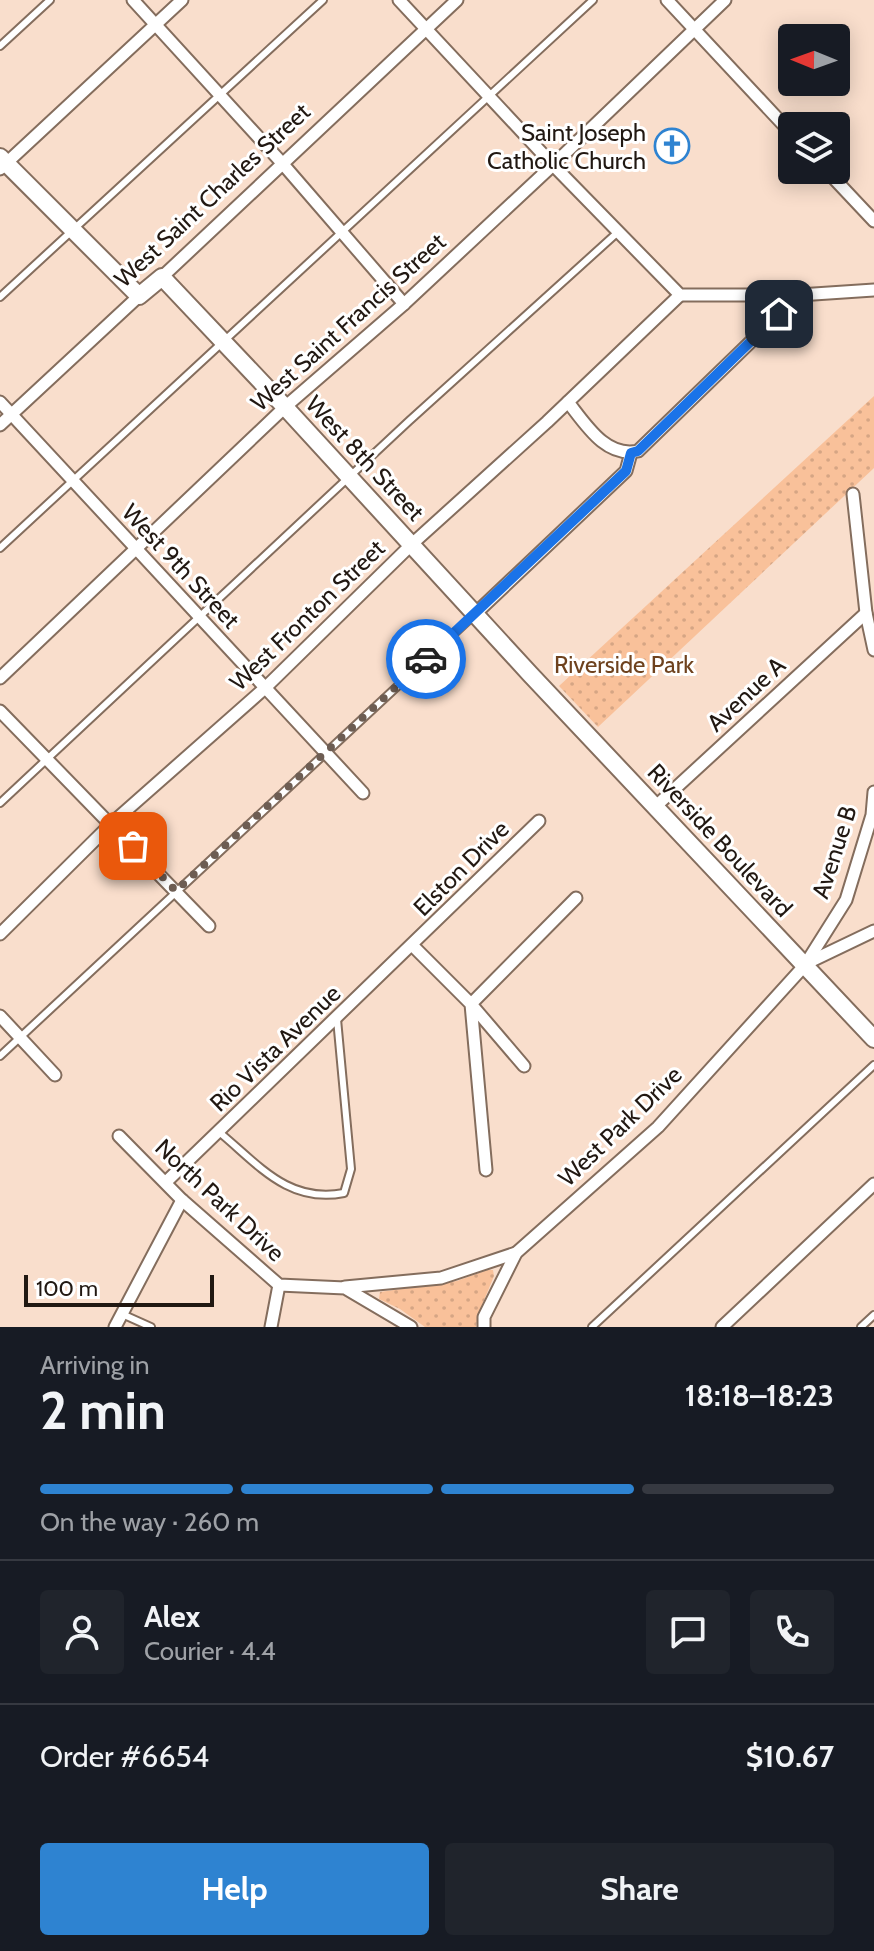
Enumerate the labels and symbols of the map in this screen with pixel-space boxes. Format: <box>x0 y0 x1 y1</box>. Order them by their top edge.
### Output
north arrow <box>778 24 850 96</box>
street label: West Saint Charles Street <box>108 97 316 293</box>
place label: Saint Joseph Catholic Church <box>487 118 646 175</box>
church icon: Saint Joseph Catholic Church <box>653 127 691 165</box>
street label: West Saint Francis Street <box>245 227 451 417</box>
pin <box>745 280 813 348</box>
street label: West 8th Street <box>300 390 430 526</box>
street label: West 9th Street <box>116 498 246 634</box>
street label: West Fronton Street <box>223 534 391 696</box>
courier <box>386 619 466 699</box>
park label: Riverside Park <box>554 650 694 679</box>
street label: Avenue A <box>701 650 791 737</box>
street label: Riverside Boulevard <box>642 758 798 922</box>
street label: Avenue B <box>805 802 863 902</box>
pin <box>99 812 167 880</box>
street label: Elston Drive <box>407 814 515 922</box>
street label: Rio Vista Avenue <box>204 979 346 1117</box>
street label: West Park Drive <box>552 1060 688 1192</box>
street label: North Park Drive <box>149 1133 291 1267</box>
scale bar <box>24 1271 214 1307</box>

